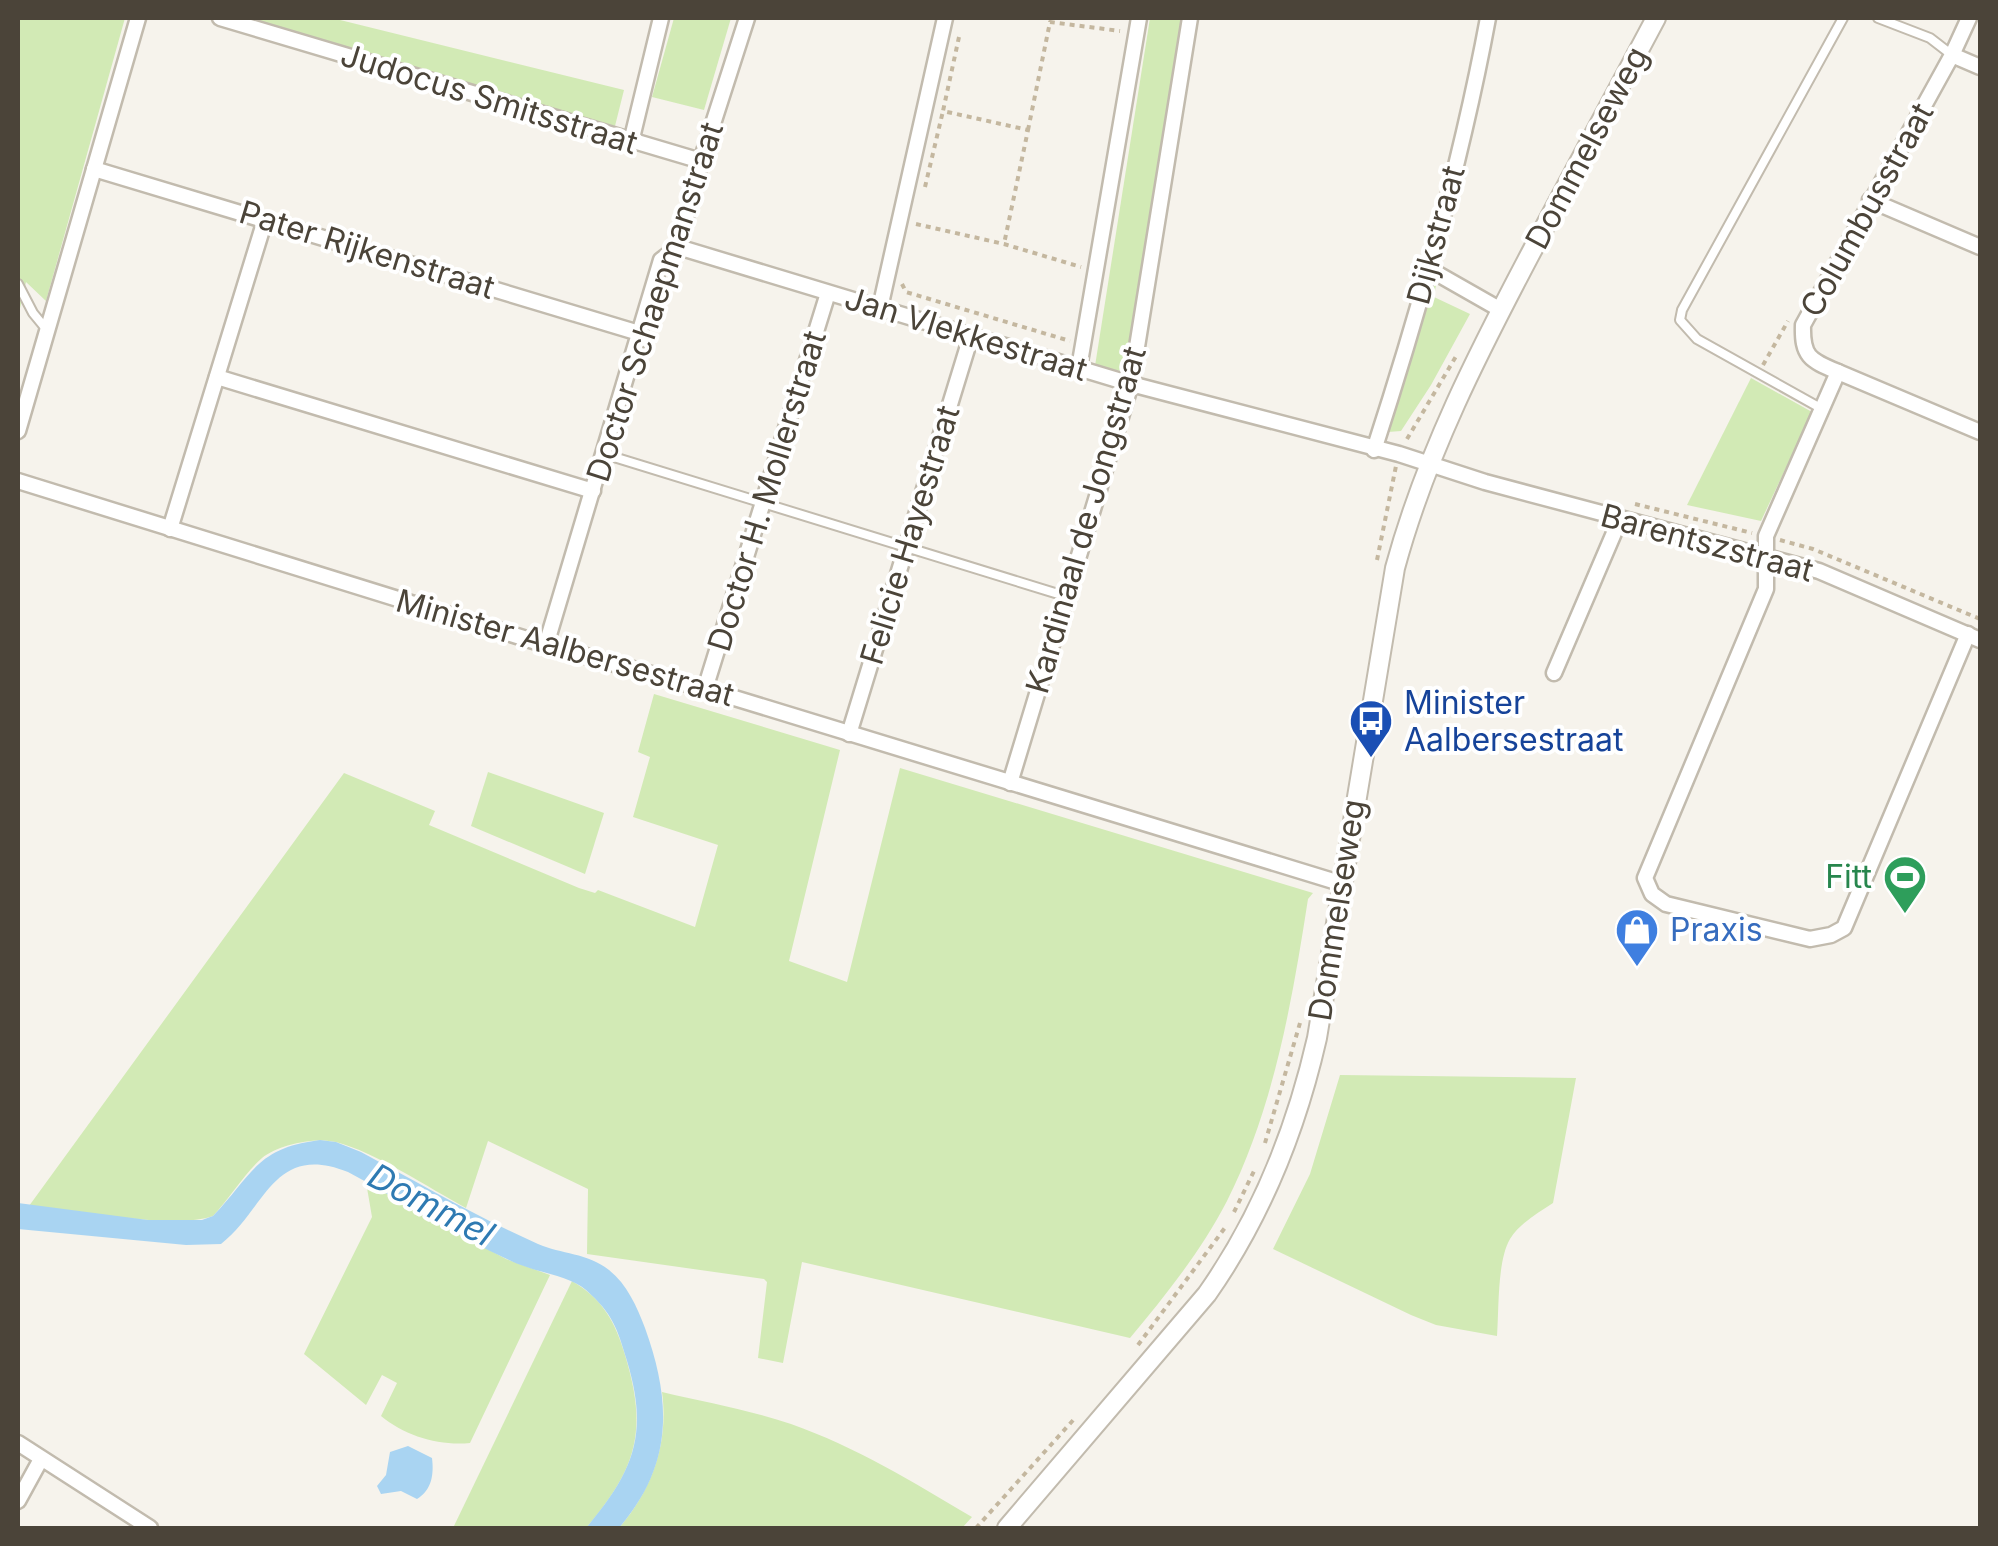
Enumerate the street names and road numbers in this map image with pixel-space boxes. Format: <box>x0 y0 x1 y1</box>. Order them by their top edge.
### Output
street label: Judocus Smitsstraat <box>336 35 642 162</box>
street label: Dommelseweg <box>1517 40 1656 256</box>
street label: Columbusstraat <box>1792 96 1941 324</box>
street label: Doctor Schaepmanstraat <box>578 117 731 486</box>
street label: Dijkstraat <box>1398 161 1473 308</box>
street label: Pater Rijkenstraat <box>235 192 499 307</box>
street label: Jan Vlekkestraat <box>840 278 1092 389</box>
street label: Doctor H. Mollerstraat <box>699 326 834 656</box>
street label: Kardinaal de Jongstraat <box>1017 342 1154 698</box>
street label: Felicie Hayestraat <box>852 401 967 669</box>
street label: Barentszstraat <box>1597 495 1818 590</box>
street label: Minister Aalbersestraat <box>392 581 739 714</box>
street label: Dommelseweg <box>1300 796 1373 1023</box>

